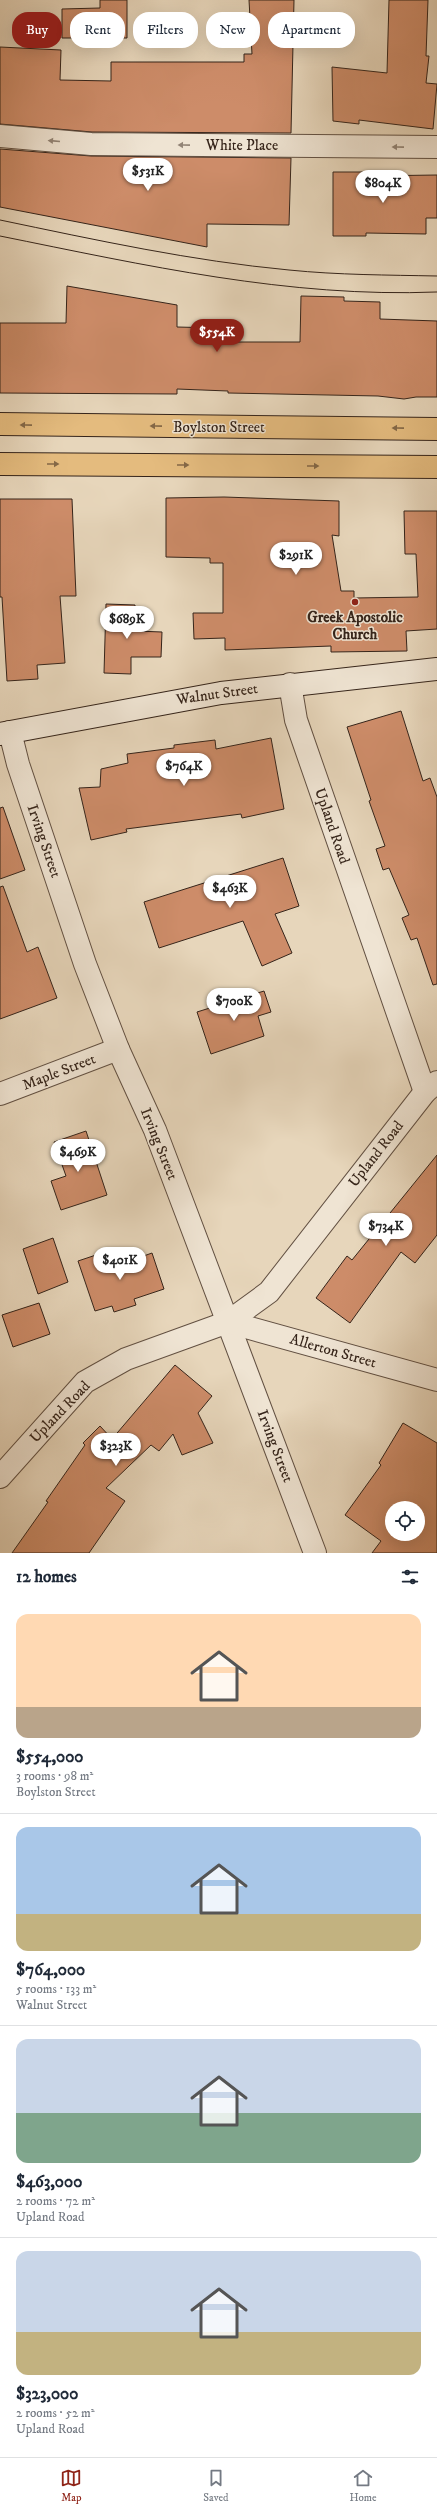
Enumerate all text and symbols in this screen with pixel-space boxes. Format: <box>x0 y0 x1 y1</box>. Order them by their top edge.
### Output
chip: Buy <box>12 12 62 48</box>
chip: Rent <box>70 12 125 48</box>
chip: Filters <box>133 12 198 48</box>
chip: New <box>206 12 260 48</box>
chip: Apartment <box>268 12 355 48</box>
street label: White Place <box>205 136 278 155</box>
one-way arrow <box>48 137 60 144</box>
one-way arrow <box>177 142 190 148</box>
one-way arrow <box>392 143 404 150</box>
pin: $531K <box>120 158 176 192</box>
text: $531K <box>132 163 164 179</box>
pin: $804K <box>355 170 411 204</box>
text: $804K <box>364 175 402 191</box>
pin: $554K <box>189 319 245 353</box>
text: $554K <box>199 324 235 340</box>
street label: Boylston Street <box>173 418 265 437</box>
one-way arrow <box>19 422 32 428</box>
one-way arrow <box>149 423 162 429</box>
one-way arrow <box>392 425 404 432</box>
one-way arrow <box>47 461 60 467</box>
one-way arrow <box>177 462 190 468</box>
one-way arrow <box>307 463 319 470</box>
pin: $291K <box>268 542 324 576</box>
text: $291K <box>279 547 313 563</box>
marker: Greek Apostolic Church <box>350 597 360 607</box>
pin: $689K <box>99 606 155 640</box>
place label: Greek Apostolic Church <box>307 608 403 644</box>
text: $689K <box>109 611 145 627</box>
street label: Walnut Street <box>174 679 259 709</box>
pin: $764K <box>156 753 212 787</box>
text: $764K <box>165 758 203 774</box>
street label: Upland Road <box>310 785 354 867</box>
street label: Irving Street <box>23 802 65 880</box>
pin: $463K <box>202 875 258 909</box>
text: $463K <box>212 880 248 896</box>
pin: $700K <box>206 988 262 1022</box>
text: $700K <box>215 993 253 1009</box>
street label: Maple Street <box>20 1049 98 1095</box>
street label: Irving Street <box>136 1105 182 1183</box>
street label: Upland Road <box>344 1117 408 1191</box>
pin: $469K <box>50 1139 106 1173</box>
text: $469K <box>60 1144 96 1160</box>
pin: $734K <box>358 1213 414 1247</box>
text: $734K <box>368 1218 404 1234</box>
pin: $401K <box>92 1247 148 1281</box>
text: $401K <box>102 1252 138 1268</box>
street label: Allerton Street <box>288 1330 379 1372</box>
street label: Upland Road <box>26 1377 95 1447</box>
street label: Irving Street <box>252 1407 298 1485</box>
pin: $323K <box>88 1433 144 1467</box>
text: $323K <box>100 1438 132 1454</box>
map controls <box>385 1501 425 1541</box>
button: locate <box>385 1501 425 1541</box>
text: 12 homes <box>16 1566 77 1588</box>
icon: filters <box>399 1566 421 1588</box>
icon: home <box>183 1640 255 1712</box>
text: $554,000 <box>16 1746 84 1768</box>
text: 3 rooms · 98 m² <box>16 1768 93 1784</box>
text: Boylston Street <box>16 1784 96 1800</box>
icon: home <box>183 1853 255 1925</box>
text: $764,000 <box>16 1959 85 1981</box>
text: 5 rooms · 133 m² <box>16 1981 96 1997</box>
text: Walnut Street <box>16 1997 87 2013</box>
icon: home <box>183 2065 255 2137</box>
text: $463,000 <box>16 2171 82 2193</box>
text: 2 rooms · 72 m² <box>16 2193 95 2209</box>
text: Upland Road <box>16 2209 85 2225</box>
icon: home <box>183 2277 255 2349</box>
text: $323,000 <box>16 2383 78 2405</box>
text: 2 rooms · 52 m² <box>16 2405 95 2421</box>
text: Upland Road <box>16 2421 85 2437</box>
tab: Map <box>60 2467 82 2505</box>
tab: Saved <box>203 2467 229 2505</box>
tab: Home <box>349 2467 377 2505</box>

